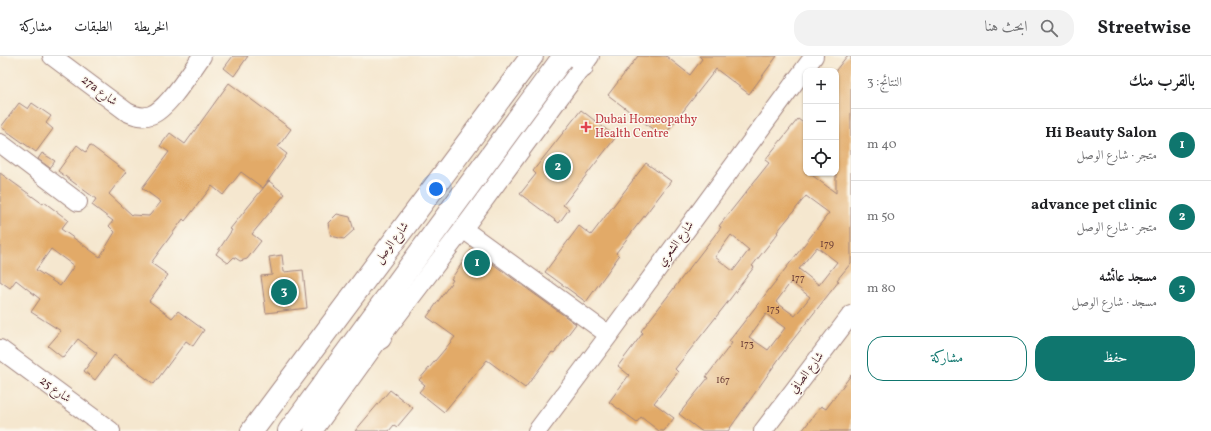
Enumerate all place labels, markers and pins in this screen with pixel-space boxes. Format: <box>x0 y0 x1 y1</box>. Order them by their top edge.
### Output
place label: Dubai Homeopathy Health Centre <box>595 112 698 142</box>
marker: Dubai Homeopathy Health Centre <box>580 121 592 133</box>
pin: 2 <box>545 152 571 182</box>
pin: 1 <box>464 248 490 278</box>
pin: 3 <box>271 277 297 307</box>

